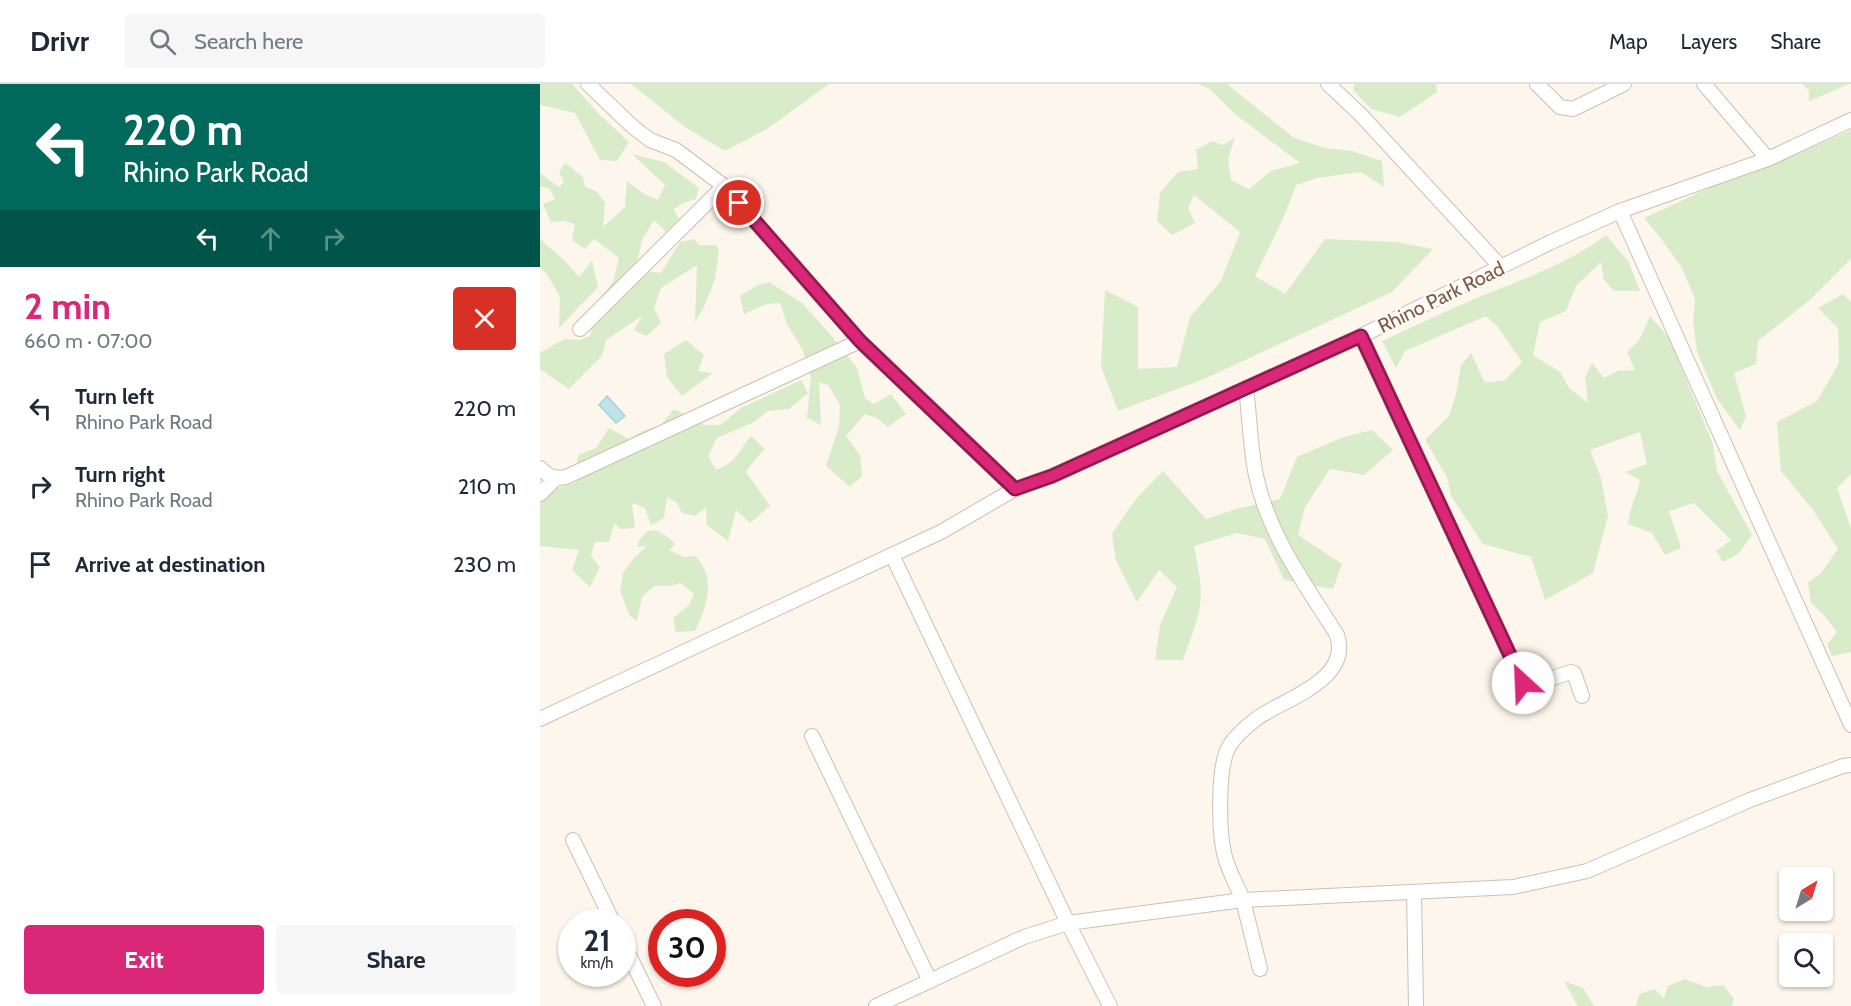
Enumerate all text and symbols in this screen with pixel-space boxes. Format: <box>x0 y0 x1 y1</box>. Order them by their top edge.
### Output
search box <box>125 14 545 68</box>
text: Drivr <box>30 24 89 58</box>
icon: search <box>146 25 179 58</box>
text: Search here <box>194 28 303 55</box>
text: Map <box>1609 29 1648 54</box>
text: Layers <box>1681 29 1737 54</box>
text: Share <box>1770 29 1821 54</box>
text: 220 m <box>123 104 243 156</box>
icon: left <box>24 108 102 186</box>
text: Rhino Park Road <box>123 156 309 189</box>
pin <box>713 177 764 228</box>
icon: arrive <box>722 186 755 219</box>
icon: left <box>191 222 224 255</box>
icon: ahead <box>254 222 287 255</box>
icon: right <box>317 222 350 255</box>
street label: Rhino Park Road <box>1374 256 1508 338</box>
text: 2 min <box>24 284 111 328</box>
button: close <box>453 287 516 350</box>
text: 660 m · 07:00 <box>24 329 152 353</box>
text: Turn left <box>75 383 154 410</box>
icon: left <box>24 392 57 425</box>
text: 220 m <box>453 395 516 422</box>
text: Rhino Park Road <box>75 410 213 434</box>
text: Turn right <box>75 461 165 488</box>
icon: right <box>24 470 57 503</box>
text: 210 m <box>458 473 516 500</box>
text: Rhino Park Road <box>75 488 213 512</box>
icon: arrive <box>24 548 57 581</box>
text: Arrive at destination <box>75 551 265 578</box>
text: 230 m <box>453 551 516 578</box>
position arrow <box>1491 651 1555 715</box>
north arrow <box>1779 867 1833 921</box>
map controls <box>1779 867 1833 987</box>
speed limit sign: 30 <box>648 909 726 987</box>
text: 21 <box>584 922 610 959</box>
button: Exit <box>24 925 264 994</box>
button: Share <box>276 925 516 994</box>
button: search <box>1779 933 1833 987</box>
text: km/h <box>581 954 613 972</box>

